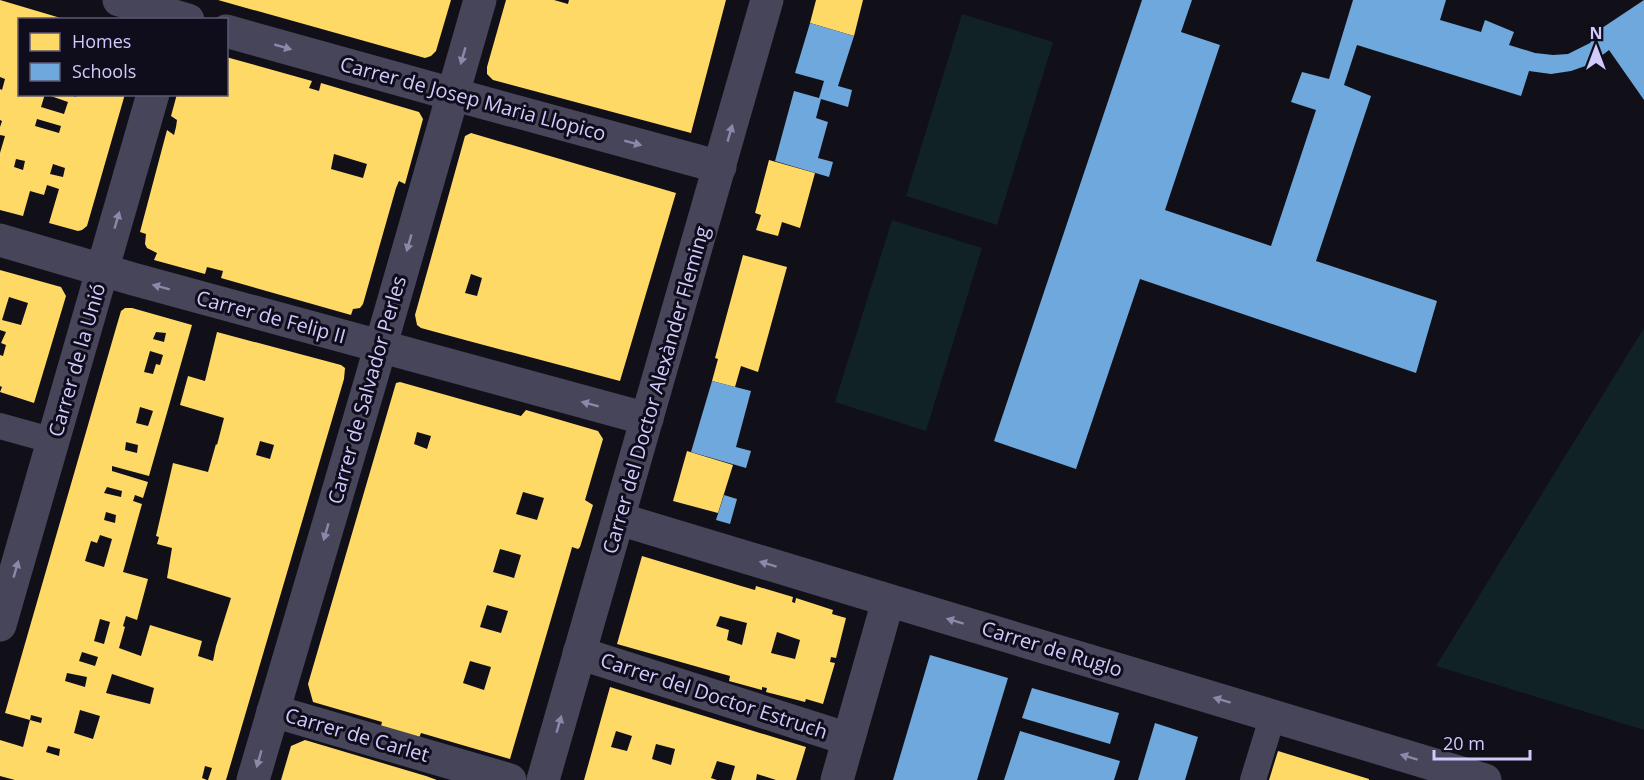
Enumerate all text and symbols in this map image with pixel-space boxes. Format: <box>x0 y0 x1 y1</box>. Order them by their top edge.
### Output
legend <box>18 18 228 96</box>
north arrow <box>1566 18 1626 78</box>
text: N <box>1589 22 1603 44</box>
text: Homes <box>72 29 131 53</box>
one-way arrow <box>274 43 292 52</box>
one-way arrow <box>458 47 467 65</box>
street label: Carrer de Josep Maria Llopico <box>337 50 609 147</box>
text: Schools <box>72 59 136 83</box>
one-way arrow <box>725 124 735 142</box>
one-way arrow <box>624 139 642 148</box>
one-way arrow <box>113 211 122 229</box>
street label: Carrer del Doctor Alexànder Fleming <box>596 223 715 557</box>
one-way arrow <box>404 235 413 253</box>
street label: Carrer de Salvador Perles <box>321 273 412 507</box>
street label: Carrer de la Unió <box>42 280 111 440</box>
one-way arrow <box>152 282 170 291</box>
street label: Carrer de Felip II <box>193 284 349 349</box>
one-way arrow <box>581 398 599 408</box>
one-way arrow <box>321 523 330 541</box>
one-way arrow <box>759 559 777 568</box>
one-way arrow <box>12 560 21 578</box>
street label: Carrer de Ruglo <box>978 614 1126 683</box>
one-way arrow <box>946 615 964 625</box>
street label: Carrer del Doctor Estruch <box>597 646 831 745</box>
one-way arrow <box>1213 695 1231 704</box>
street label: Carrer de Carlet <box>282 701 432 768</box>
one-way arrow <box>555 715 564 733</box>
scale bar <box>1434 723 1530 761</box>
text: 20 m <box>1443 731 1485 755</box>
one-way arrow <box>254 750 263 768</box>
one-way arrow <box>1400 752 1418 761</box>

